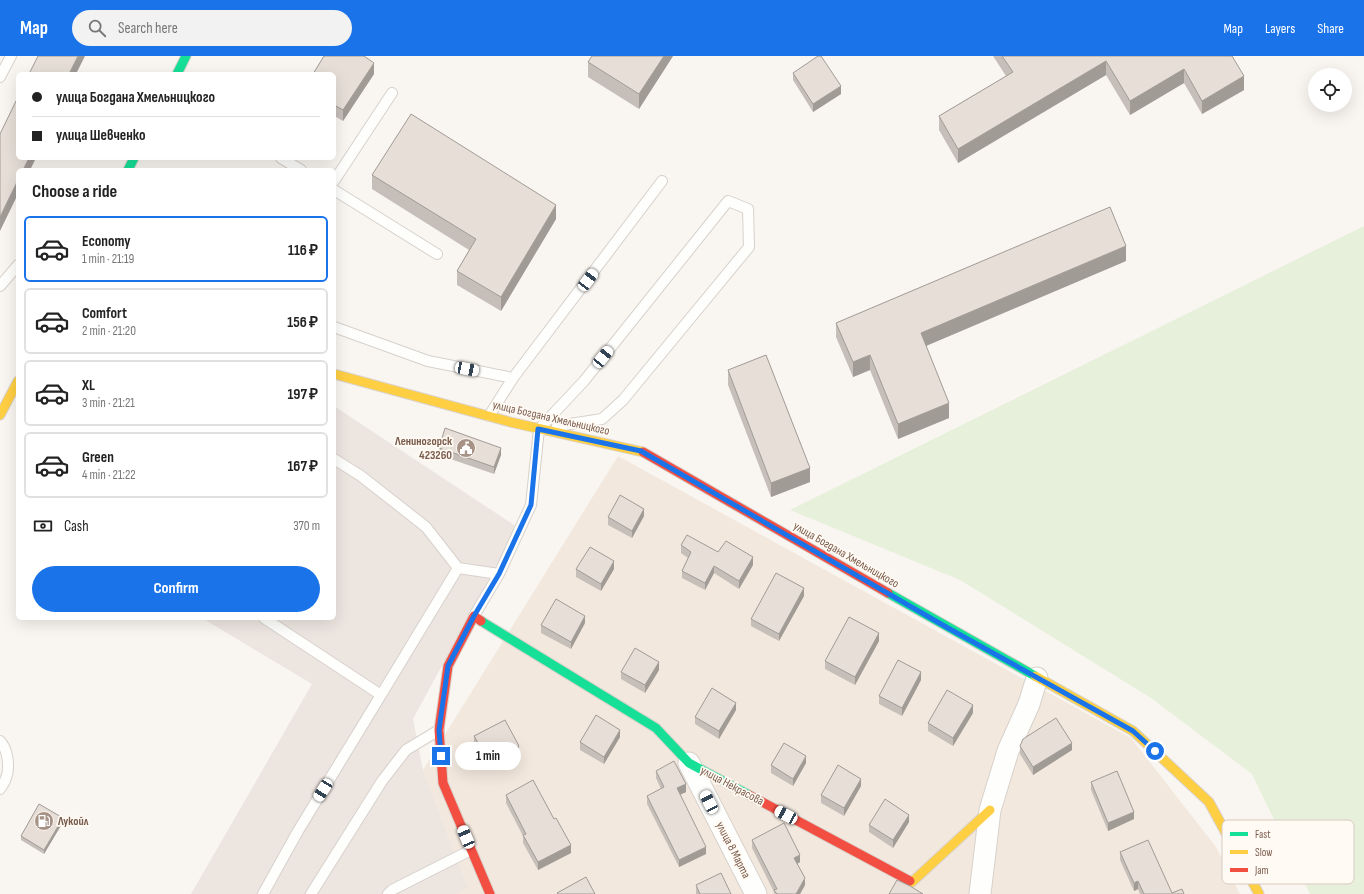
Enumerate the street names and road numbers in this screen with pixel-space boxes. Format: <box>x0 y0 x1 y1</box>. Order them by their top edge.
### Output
street label: улица Богдана Хмельницкого <box>491 397 611 439</box>
street label: улица Богдана Хмельницкого <box>790 519 902 591</box>
street label: улица Некрасова <box>698 763 767 809</box>
street label: улица 8 Марта <box>712 819 754 881</box>

